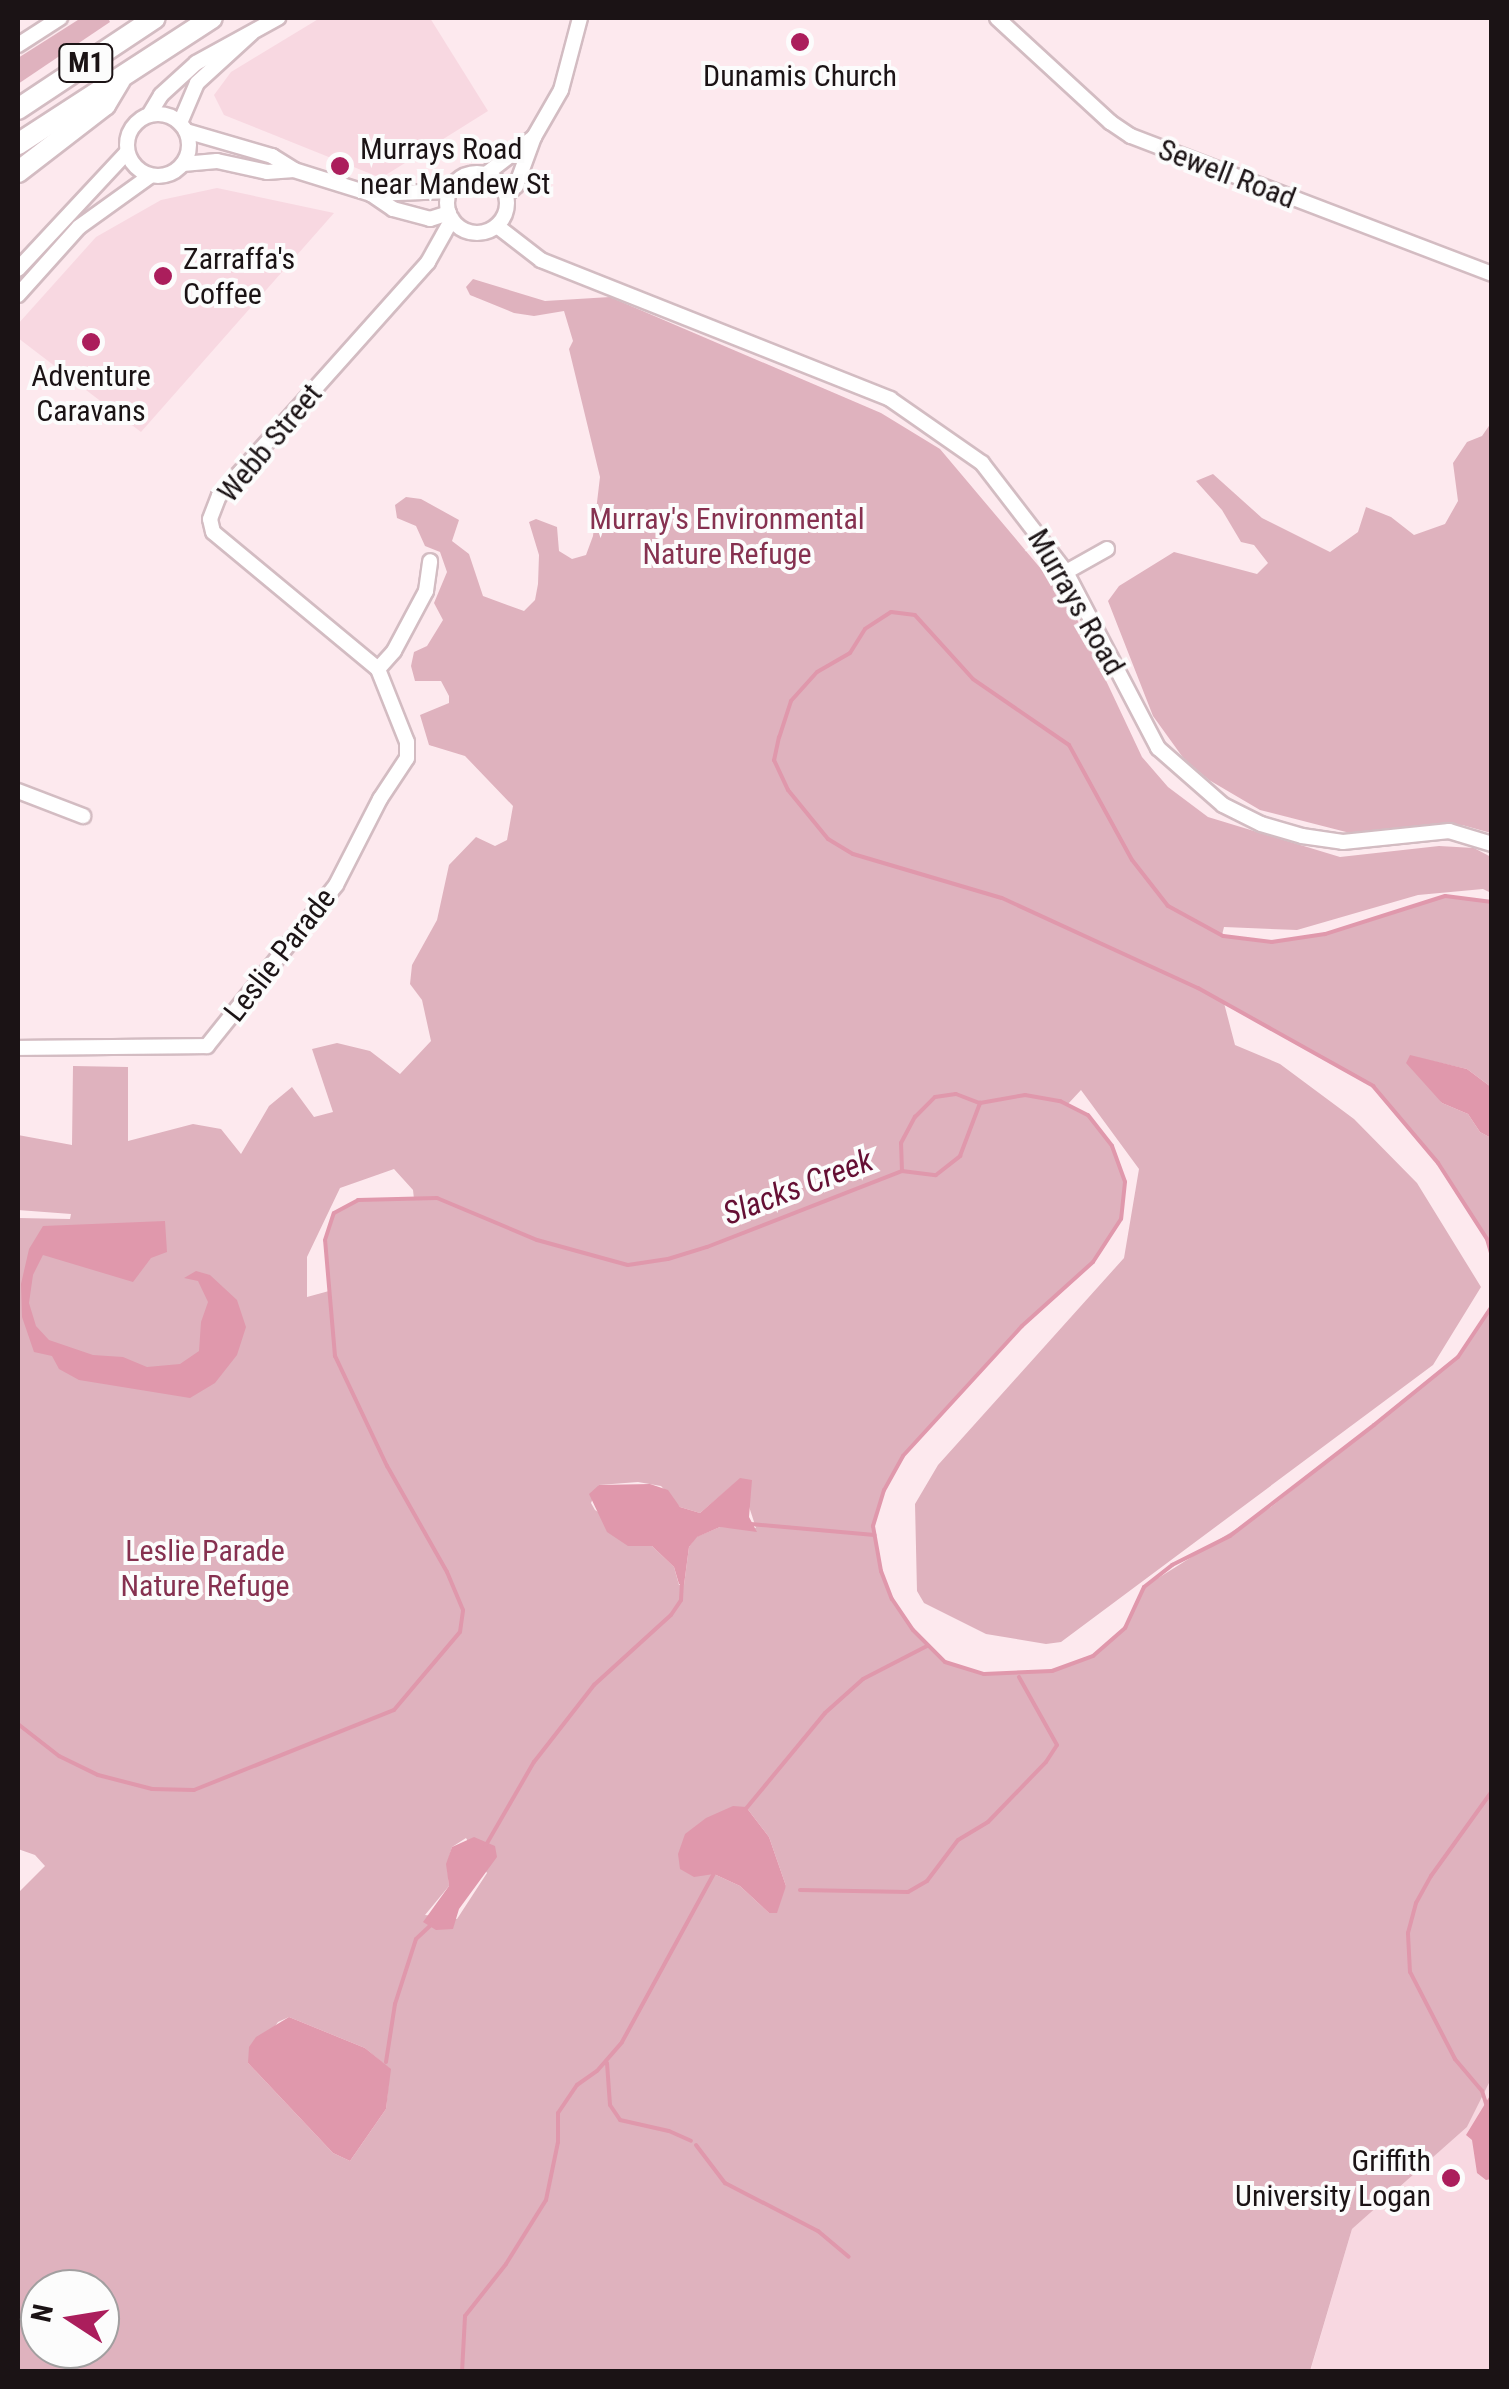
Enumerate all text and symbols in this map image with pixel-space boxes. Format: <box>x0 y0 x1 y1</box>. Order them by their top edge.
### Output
marker: Dunamis Church <box>789 31 811 53</box>
road number: M1 <box>56 40 116 86</box>
place label: Dunamis Church <box>703 58 897 94</box>
place label: Murrays Road near Mandew St <box>360 131 550 202</box>
street label: Sewell Road <box>1153 131 1301 217</box>
marker: Murrays Road near Mandew St <box>329 155 351 177</box>
place label: Zarraffa's Coffee <box>183 241 295 312</box>
marker: Zarraffa's Coffee <box>152 265 174 287</box>
marker: Adventure Caravans <box>80 331 102 353</box>
place label: Adventure Caravans <box>31 358 151 428</box>
street label: Webb Street <box>210 377 330 509</box>
park label: Murray's Environmental Nature Refuge <box>589 501 865 572</box>
street label: Murrays Road <box>1020 523 1132 681</box>
street label: Leslie Parade <box>217 881 343 1029</box>
water label: Slacks Creek <box>718 1141 878 1233</box>
park label: Leslie Parade Nature Refuge <box>121 1533 289 1604</box>
place label: Griffith University Logan <box>1235 2143 1431 2214</box>
marker: Griffith University Logan <box>1440 2167 1462 2189</box>
north arrow <box>20 2269 120 2369</box>
text: N <box>24 2301 60 2325</box>

